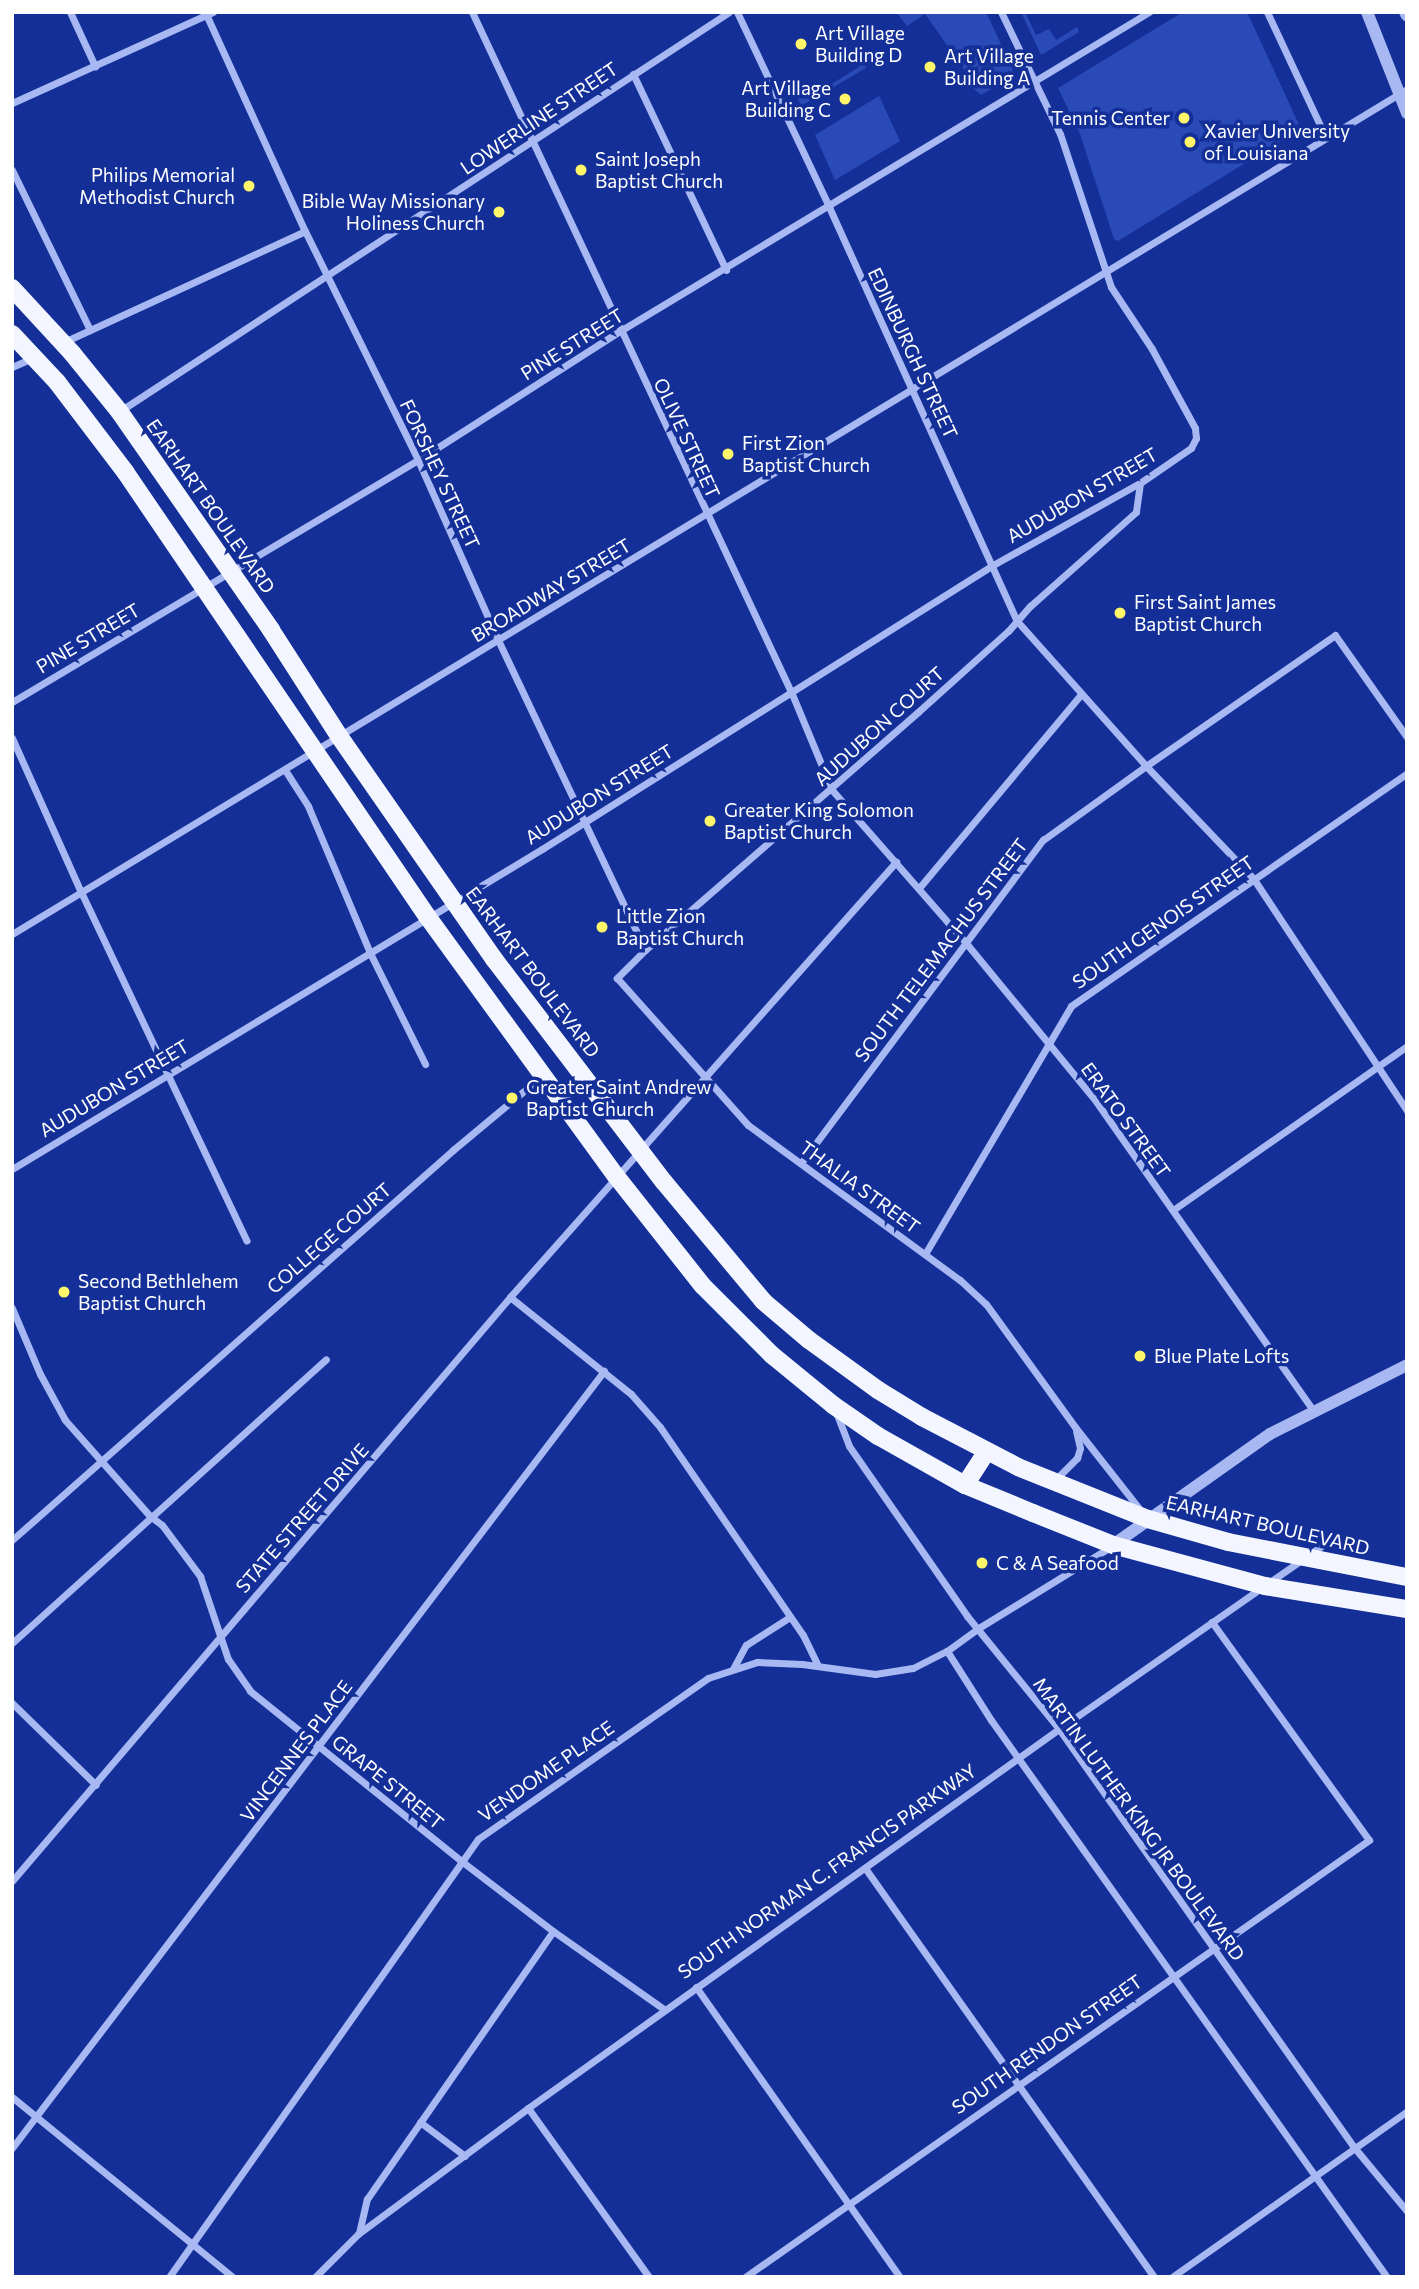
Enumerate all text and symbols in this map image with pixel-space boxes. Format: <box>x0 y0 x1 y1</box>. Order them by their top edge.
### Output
place label: Art Village Building D <box>815 22 905 66</box>
marker: Art Village Building D <box>793 36 809 52</box>
place label: Art Village Building A <box>944 45 1034 89</box>
street label: LOWERLINE STREET <box>456 57 622 179</box>
marker: Art Village Building A <box>922 59 938 75</box>
place label: Art Village Building C <box>741 77 831 121</box>
marker: Art Village Building C <box>837 91 853 107</box>
place label: Tennis Center <box>1051 107 1170 129</box>
marker: Tennis Center <box>1176 110 1192 126</box>
place label: Xavier University of Louisiana <box>1204 120 1350 164</box>
marker: Xavier University of Louisiana <box>1182 134 1198 150</box>
place label: Saint Joseph Baptist Church <box>595 148 723 192</box>
marker: Saint Joseph Baptist Church <box>573 162 589 178</box>
place label: Philips Memorial Methodist Church <box>79 164 235 208</box>
marker: Philips Memorial Methodist Church <box>241 178 257 194</box>
place label: Bible Way Missionary Holiness Church <box>302 190 485 234</box>
marker: Bible Way Missionary Holiness Church <box>491 204 507 220</box>
street label: EDINBURGH STREET <box>863 264 963 442</box>
street label: PINE STREET <box>516 303 628 385</box>
street label: OLIVE STREET <box>649 374 725 502</box>
street label: FORSHEY STREET <box>395 396 485 552</box>
street label: EARHART BOULEVARD <box>142 414 280 598</box>
place label: First Zion Baptist Church <box>742 432 870 476</box>
street label: AUDUBON STREET <box>1002 442 1162 548</box>
marker: First Zion Baptist Church <box>720 446 736 462</box>
street label: BROADWAY STREET <box>467 533 635 647</box>
place label: First Saint James Baptist Church <box>1134 591 1276 635</box>
street label: PINE STREET <box>32 598 144 678</box>
marker: First Saint James Baptist Church <box>1112 605 1128 621</box>
street label: AUDUBON COURT <box>809 662 949 790</box>
street label: AUDUBON STREET <box>521 739 677 849</box>
place label: Greater King Solomon Baptist Church <box>724 799 914 843</box>
marker: Greater King Solomon Baptist Church <box>702 813 718 829</box>
street label: SOUTH TELEMACHUS STREET <box>850 834 1032 1066</box>
street label: SOUTH GENOIS STREET <box>1068 851 1258 993</box>
street label: EARHART BOULEVARD <box>461 882 605 1062</box>
place label: Little Zion Baptist Church <box>616 905 744 949</box>
marker: Little Zion Baptist Church <box>594 919 610 935</box>
street label: AUDUBON STREET <box>35 1034 193 1142</box>
street label: ERATO STREET <box>1077 1058 1175 1182</box>
place label: Greater Saint Andrew Baptist Church <box>526 1076 712 1120</box>
marker: Greater Saint Andrew Baptist Church <box>504 1090 520 1106</box>
street label: THALIA STREET <box>795 1136 925 1238</box>
street label: COLLEGE COURT <box>262 1178 396 1298</box>
place label: Second Bethlehem Baptist Church <box>78 1270 239 1314</box>
marker: Second Bethlehem Baptist Church <box>56 1284 72 1300</box>
place label: Blue Plate Lofts <box>1154 1345 1289 1367</box>
marker: Blue Plate Lofts <box>1132 1348 1148 1364</box>
street label: STATE STREET DRIVE <box>231 1439 373 1597</box>
street label: EARHART BOULEVARD <box>1164 1491 1372 1559</box>
place label: C & A Seafood <box>996 1552 1119 1574</box>
marker: C & A Seafood <box>974 1555 990 1571</box>
street label: MARTIN LUTHER KING JR BOULEVARD <box>1028 1673 1250 1965</box>
street label: VINCENNES PLACE <box>235 1676 357 1826</box>
street label: VENDOME PLACE <box>474 1716 618 1826</box>
street label: GRAPE STREET <box>328 1730 448 1834</box>
street label: SOUTH NORMAN C. FRANCIS PARKWAY <box>673 1759 981 1983</box>
street label: SOUTH RENDON STREET <box>948 1970 1146 2118</box>

